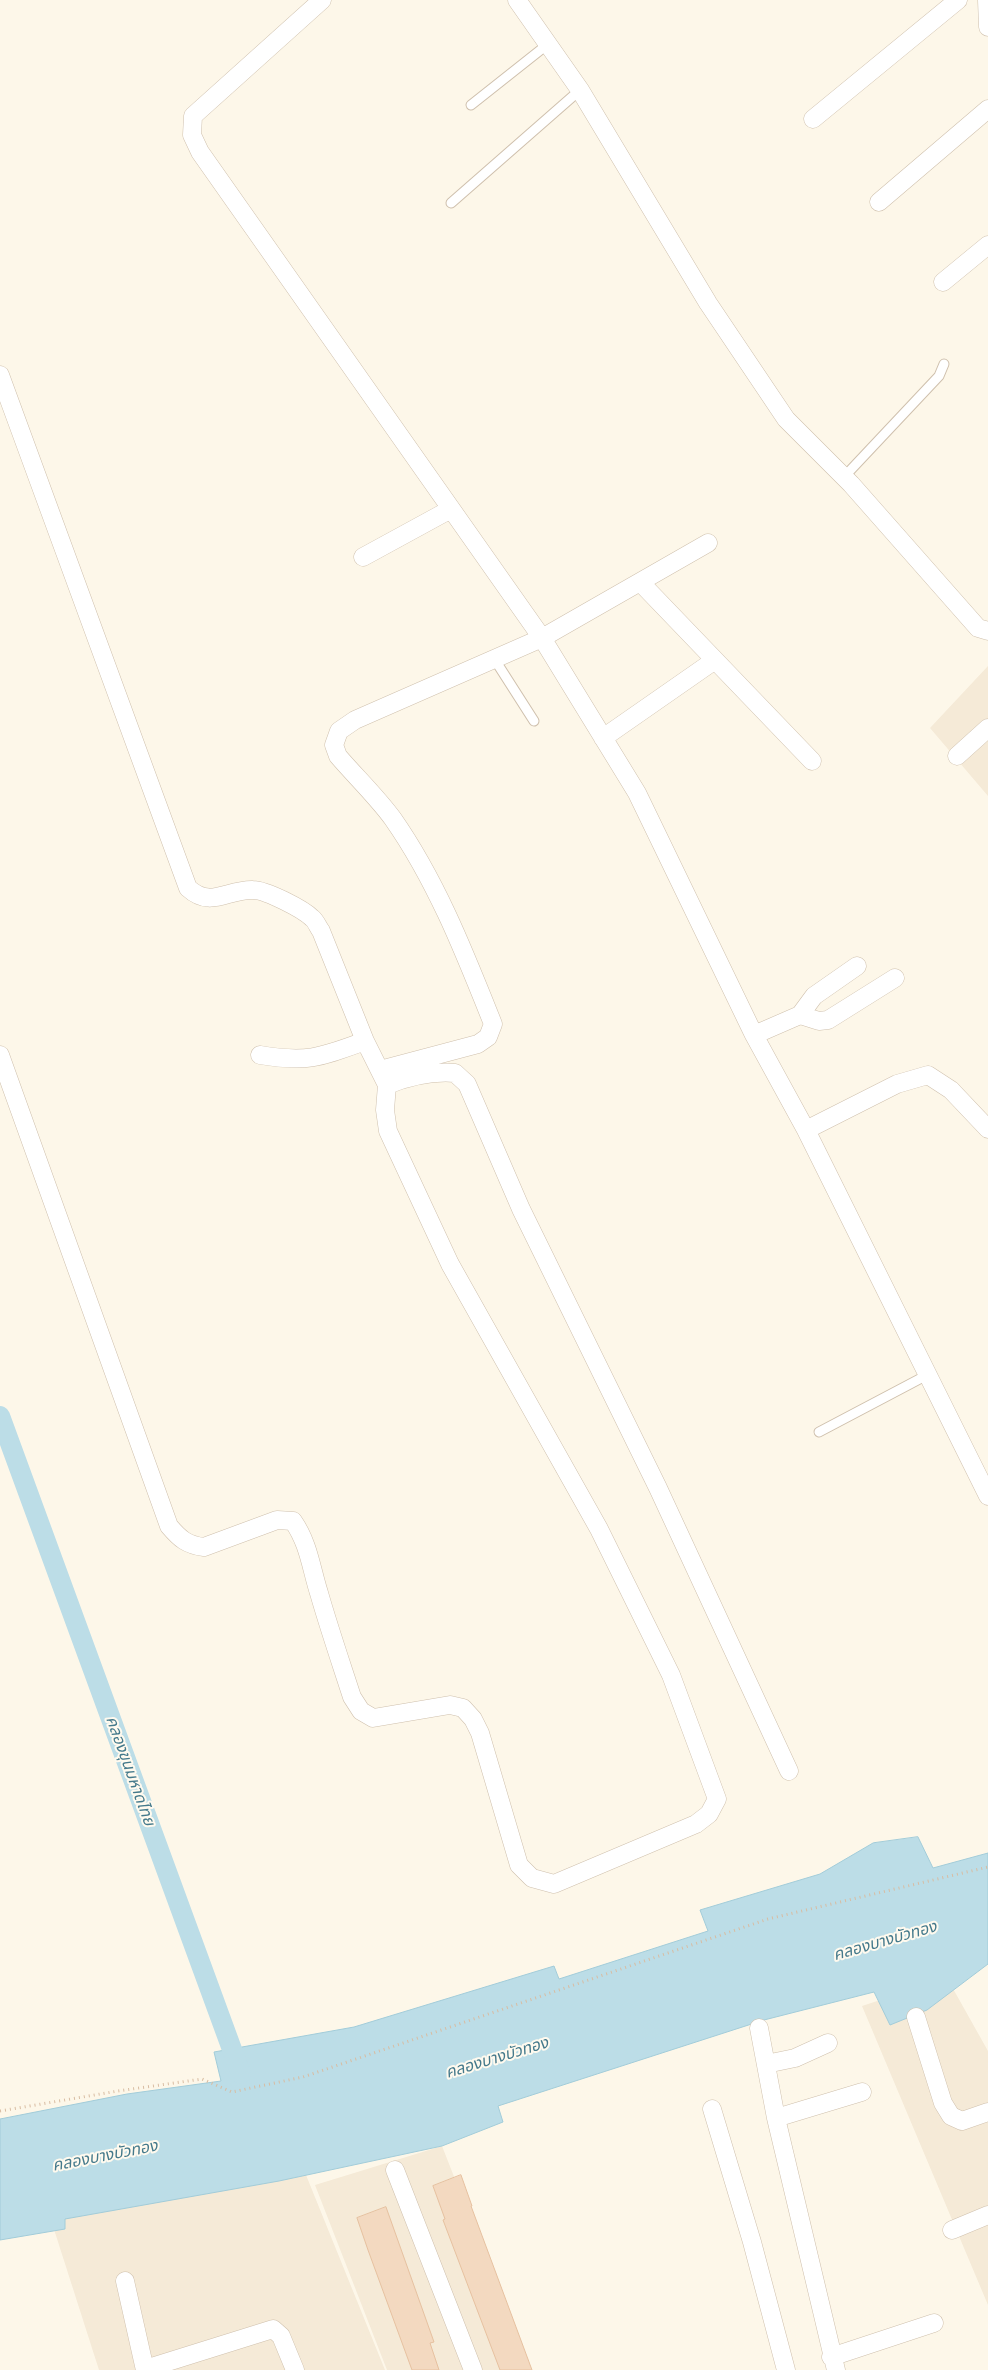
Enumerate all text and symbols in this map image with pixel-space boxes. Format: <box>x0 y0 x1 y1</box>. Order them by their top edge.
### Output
water label: คลองขุนมหาดไทย <box>101 1714 159 1828</box>
water label: คลองบางบัวทอง <box>831 1917 939 1965</box>
water label: คลองบางบัวทอง <box>443 2033 551 2083</box>
water label: คลองบางบัวทอง <box>51 2136 159 2176</box>

